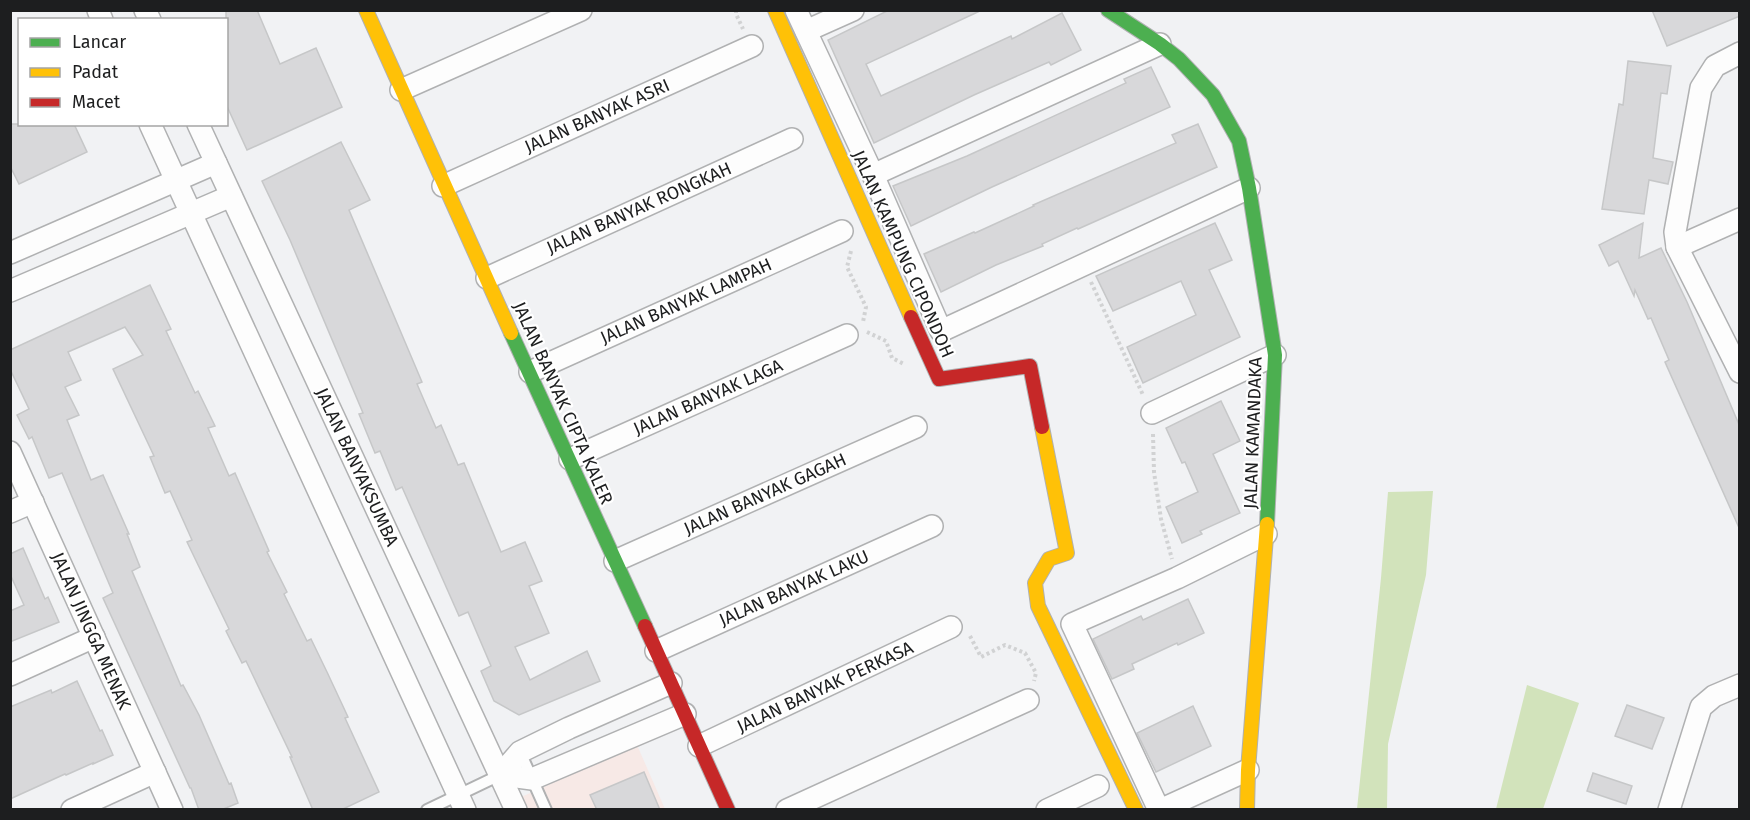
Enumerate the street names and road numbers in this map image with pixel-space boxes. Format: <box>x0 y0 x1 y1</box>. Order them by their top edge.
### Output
street label: JALAN BANYAK ASRI <box>521 74 673 158</box>
street label: JALAN KAMPUNG CIPONDOH <box>847 147 959 361</box>
street label: JALAN BANYAK RONGKAH <box>543 157 735 259</box>
street label: JALAN BANYAK LAMPAH <box>597 253 775 349</box>
street label: JALAN BANYAK CIPTA KALER <box>508 298 618 508</box>
street label: JALAN BANYAK LAGA <box>630 354 787 440</box>
street label: JALAN KAMANDAKA <box>1239 356 1267 510</box>
street label: JALAN BANYAKSUMBA <box>311 384 404 550</box>
street label: JALAN BANYAK GAGAH <box>680 448 850 540</box>
street label: JALAN BANYAK LAKU <box>716 545 872 631</box>
street label: JALAN JINGGA MENAK <box>46 549 136 713</box>
street label: JALAN BANYAK PERKASA <box>733 636 917 738</box>

